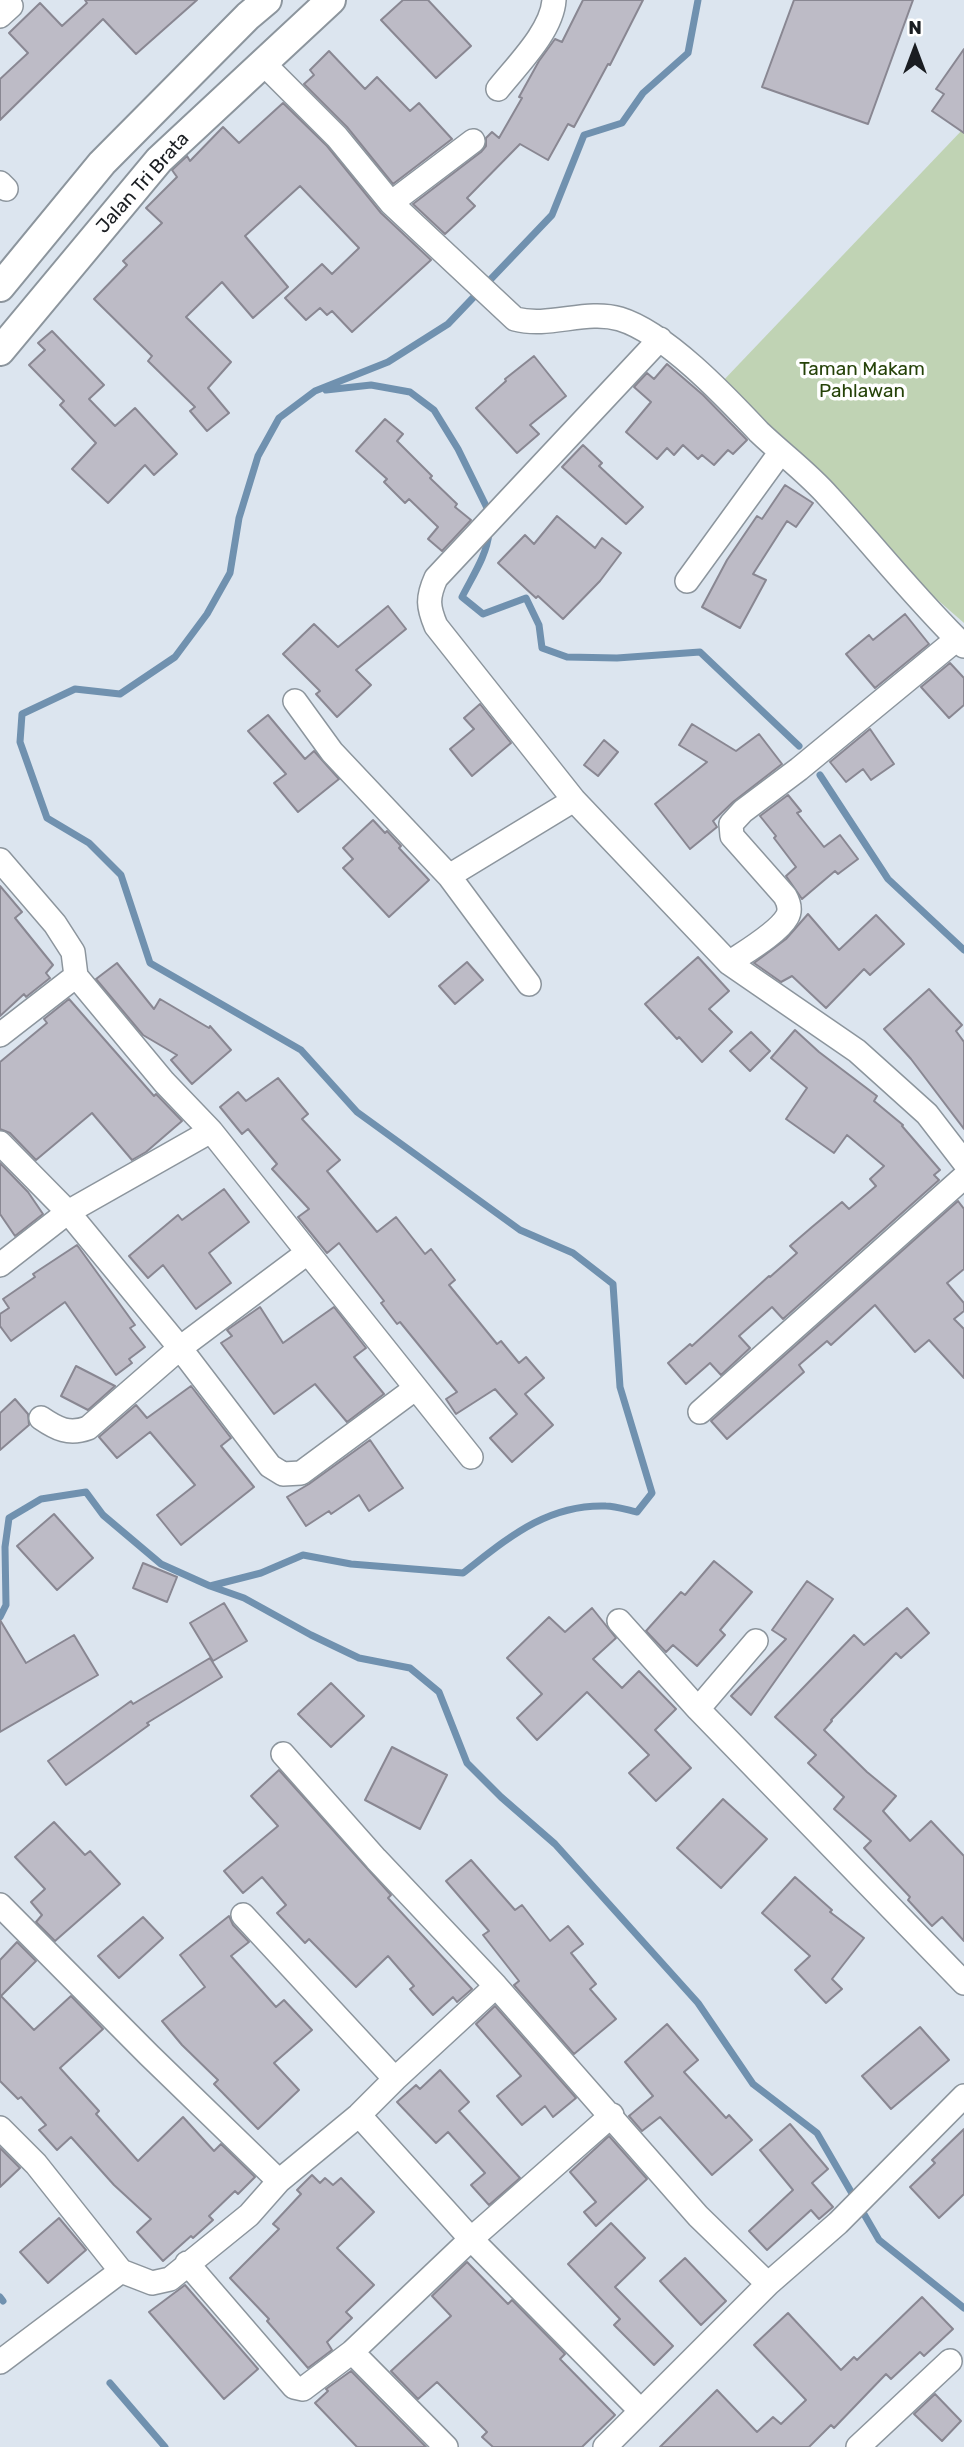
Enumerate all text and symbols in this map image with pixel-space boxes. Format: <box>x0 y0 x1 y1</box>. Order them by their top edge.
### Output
north arrow <box>880 14 950 84</box>
text: N <box>908 16 922 39</box>
street label: Jalan Tri Brata <box>92 128 194 238</box>
park label: Taman Makam Pahlawan <box>799 359 925 403</box>

